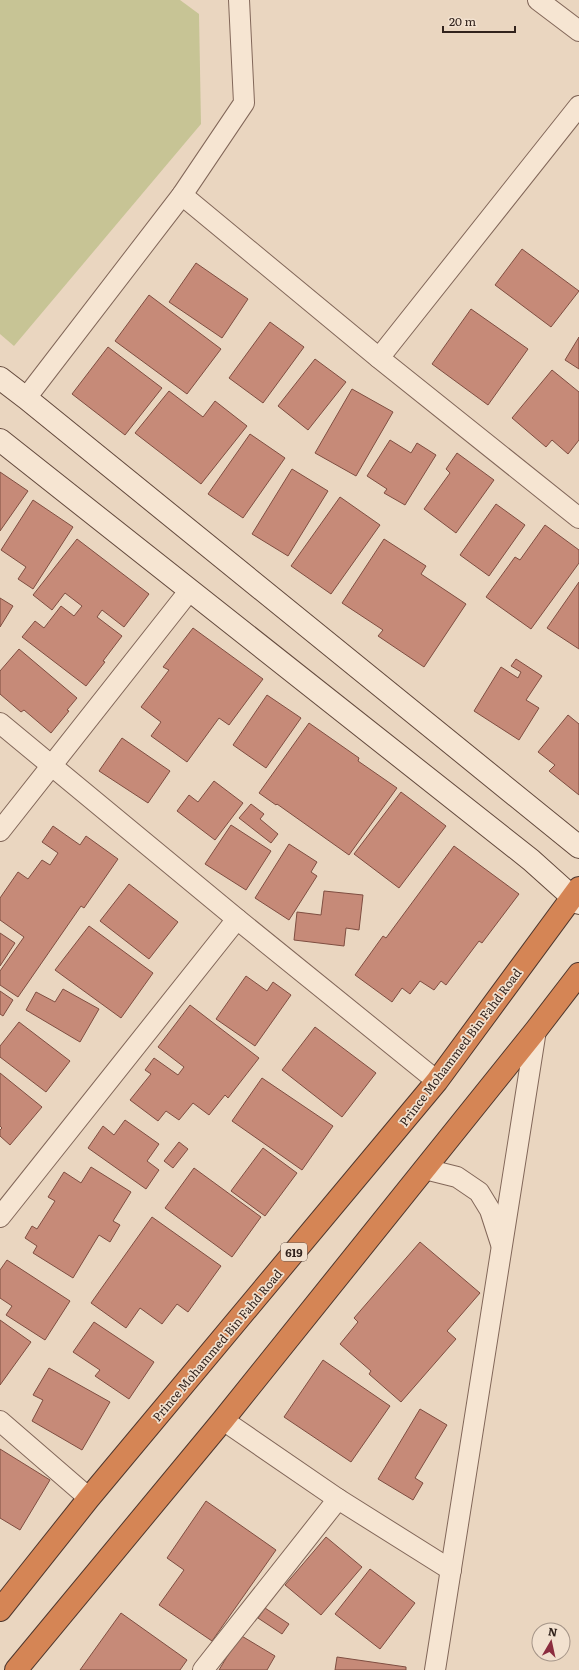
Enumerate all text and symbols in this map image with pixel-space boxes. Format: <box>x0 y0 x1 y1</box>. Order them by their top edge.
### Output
scale bar <box>443 8 515 34</box>
text: 20 m <box>449 12 476 30</box>
street label: Prince Mohammed Bin Fahd Road <box>395 964 526 1130</box>
road number: 619 <box>281 1243 307 1261</box>
street label: Prince Mohammed Bin Fahd Road <box>148 1265 287 1425</box>
north arrow <box>531 1622 571 1662</box>
text: N <box>547 1623 559 1640</box>

